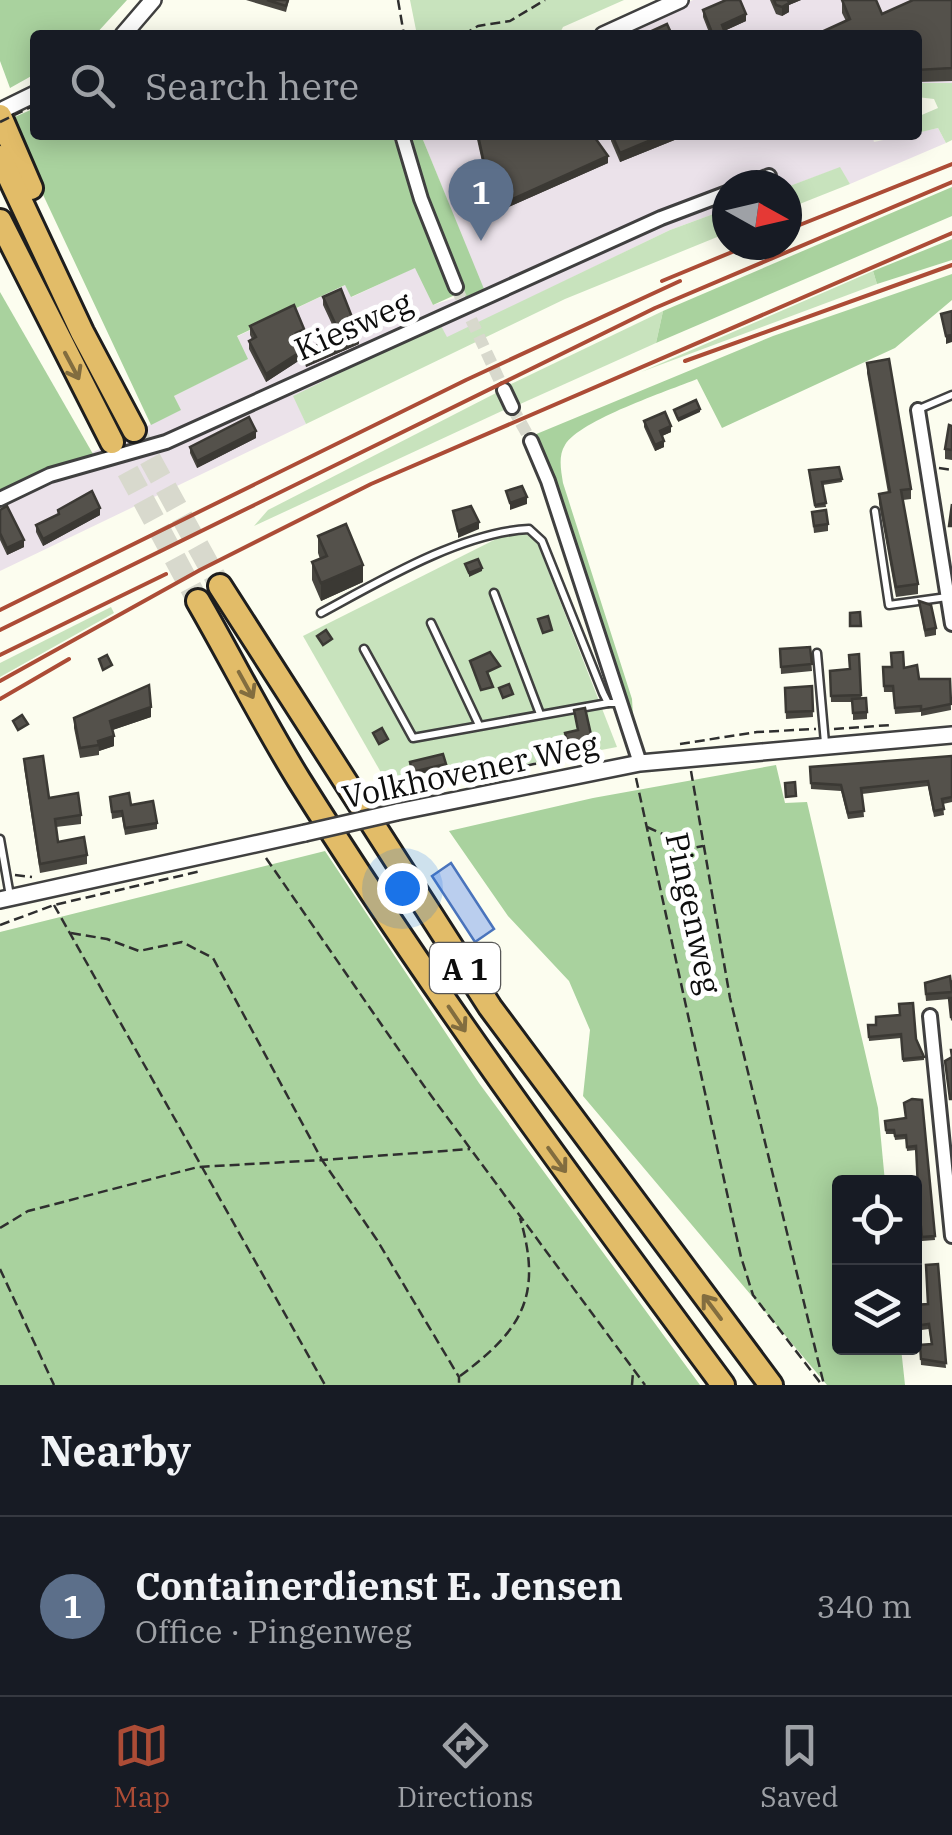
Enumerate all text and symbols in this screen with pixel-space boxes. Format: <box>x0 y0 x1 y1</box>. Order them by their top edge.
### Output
search box <box>30 30 922 140</box>
icon: search <box>65 58 120 113</box>
text: Search here <box>145 61 359 110</box>
pin: 1 <box>448 158 514 241</box>
north arrow <box>712 170 802 260</box>
street label: Kiesweg <box>288 280 418 370</box>
one-way arrow <box>63 350 82 380</box>
one-way arrow <box>236 670 256 700</box>
street label: Volkhovener Weg <box>338 722 602 818</box>
street label: Pingenweg <box>656 828 732 998</box>
your location <box>377 863 428 914</box>
road number: A 1 <box>430 943 500 993</box>
one-way arrow <box>446 1005 467 1033</box>
one-way arrow <box>546 1146 567 1173</box>
map controls <box>832 1175 922 1355</box>
button: locate <box>832 1175 922 1265</box>
button: layers <box>832 1265 922 1355</box>
one-way arrow <box>702 1294 723 1321</box>
text: Nearby <box>40 1423 191 1478</box>
text: Containerdienst E. Jensen <box>135 1561 623 1610</box>
text: 1 <box>63 1585 82 1627</box>
text: 340 m <box>816 1585 912 1627</box>
text: Office · Pingenweg <box>135 1610 412 1652</box>
tab: Map <box>113 1718 170 1815</box>
tab: Directions <box>397 1718 533 1815</box>
tab: Saved <box>760 1718 839 1815</box>

